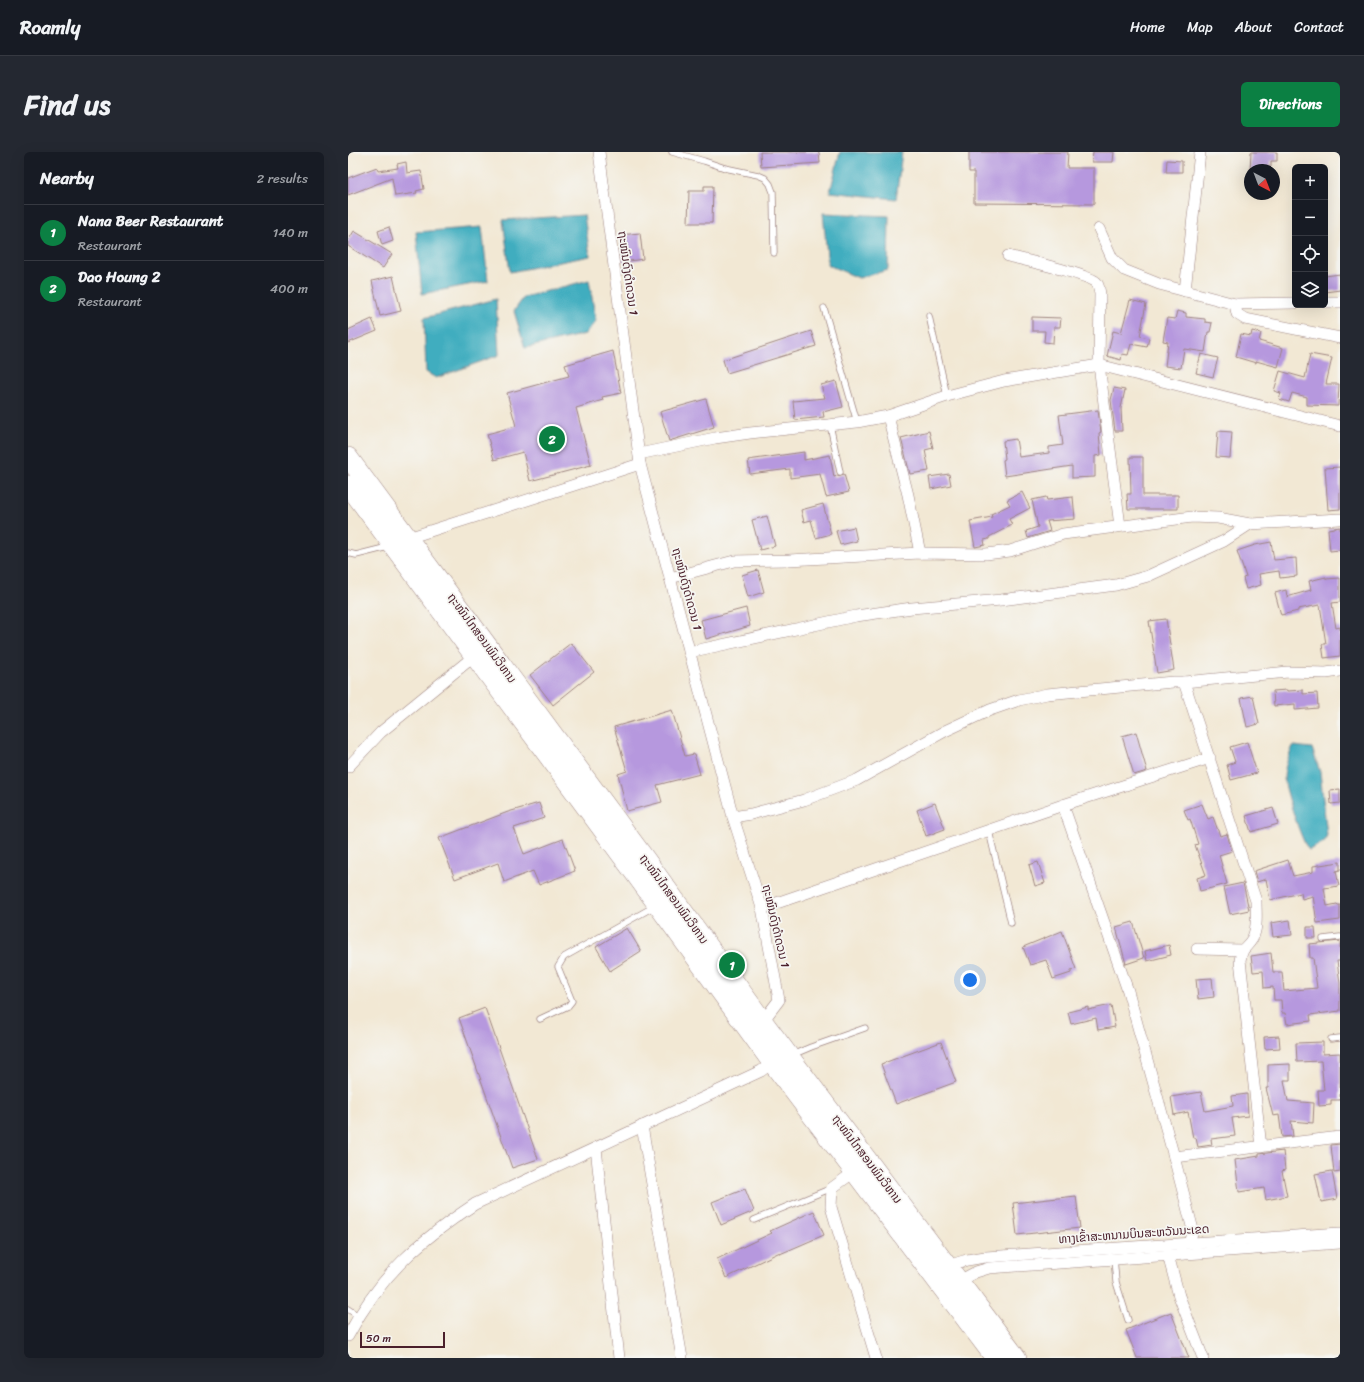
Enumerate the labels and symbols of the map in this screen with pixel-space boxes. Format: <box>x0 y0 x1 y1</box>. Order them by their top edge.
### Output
north arrow <box>1244 164 1280 200</box>
street label: ຖະໜົນດົງດຳດວນ 1 <box>611 230 645 316</box>
pin: 2 <box>539 424 565 454</box>
street label: ຖະໜົນດົງດຳດວນ 1 <box>665 545 709 633</box>
street label: ຖະໜົນໄກສອນພົມວິຫານ <box>441 588 523 688</box>
street label: ຖະໜົນໄກສອນພົມວິຫານ <box>633 849 715 949</box>
street label: ຖະໜົນດົງດຳດວນ 1 <box>756 882 796 970</box>
pin: 1 <box>719 950 745 980</box>
your location <box>960 970 980 990</box>
street label: ຖະໜົນໄກສອນພົມວິຫານ <box>826 1109 908 1209</box>
street label: ທາງເຂົ້າສະຫນາມບິນສະຫວັນນະເຂດ <box>1058 1218 1210 1250</box>
scale bar <box>360 1330 445 1349</box>

